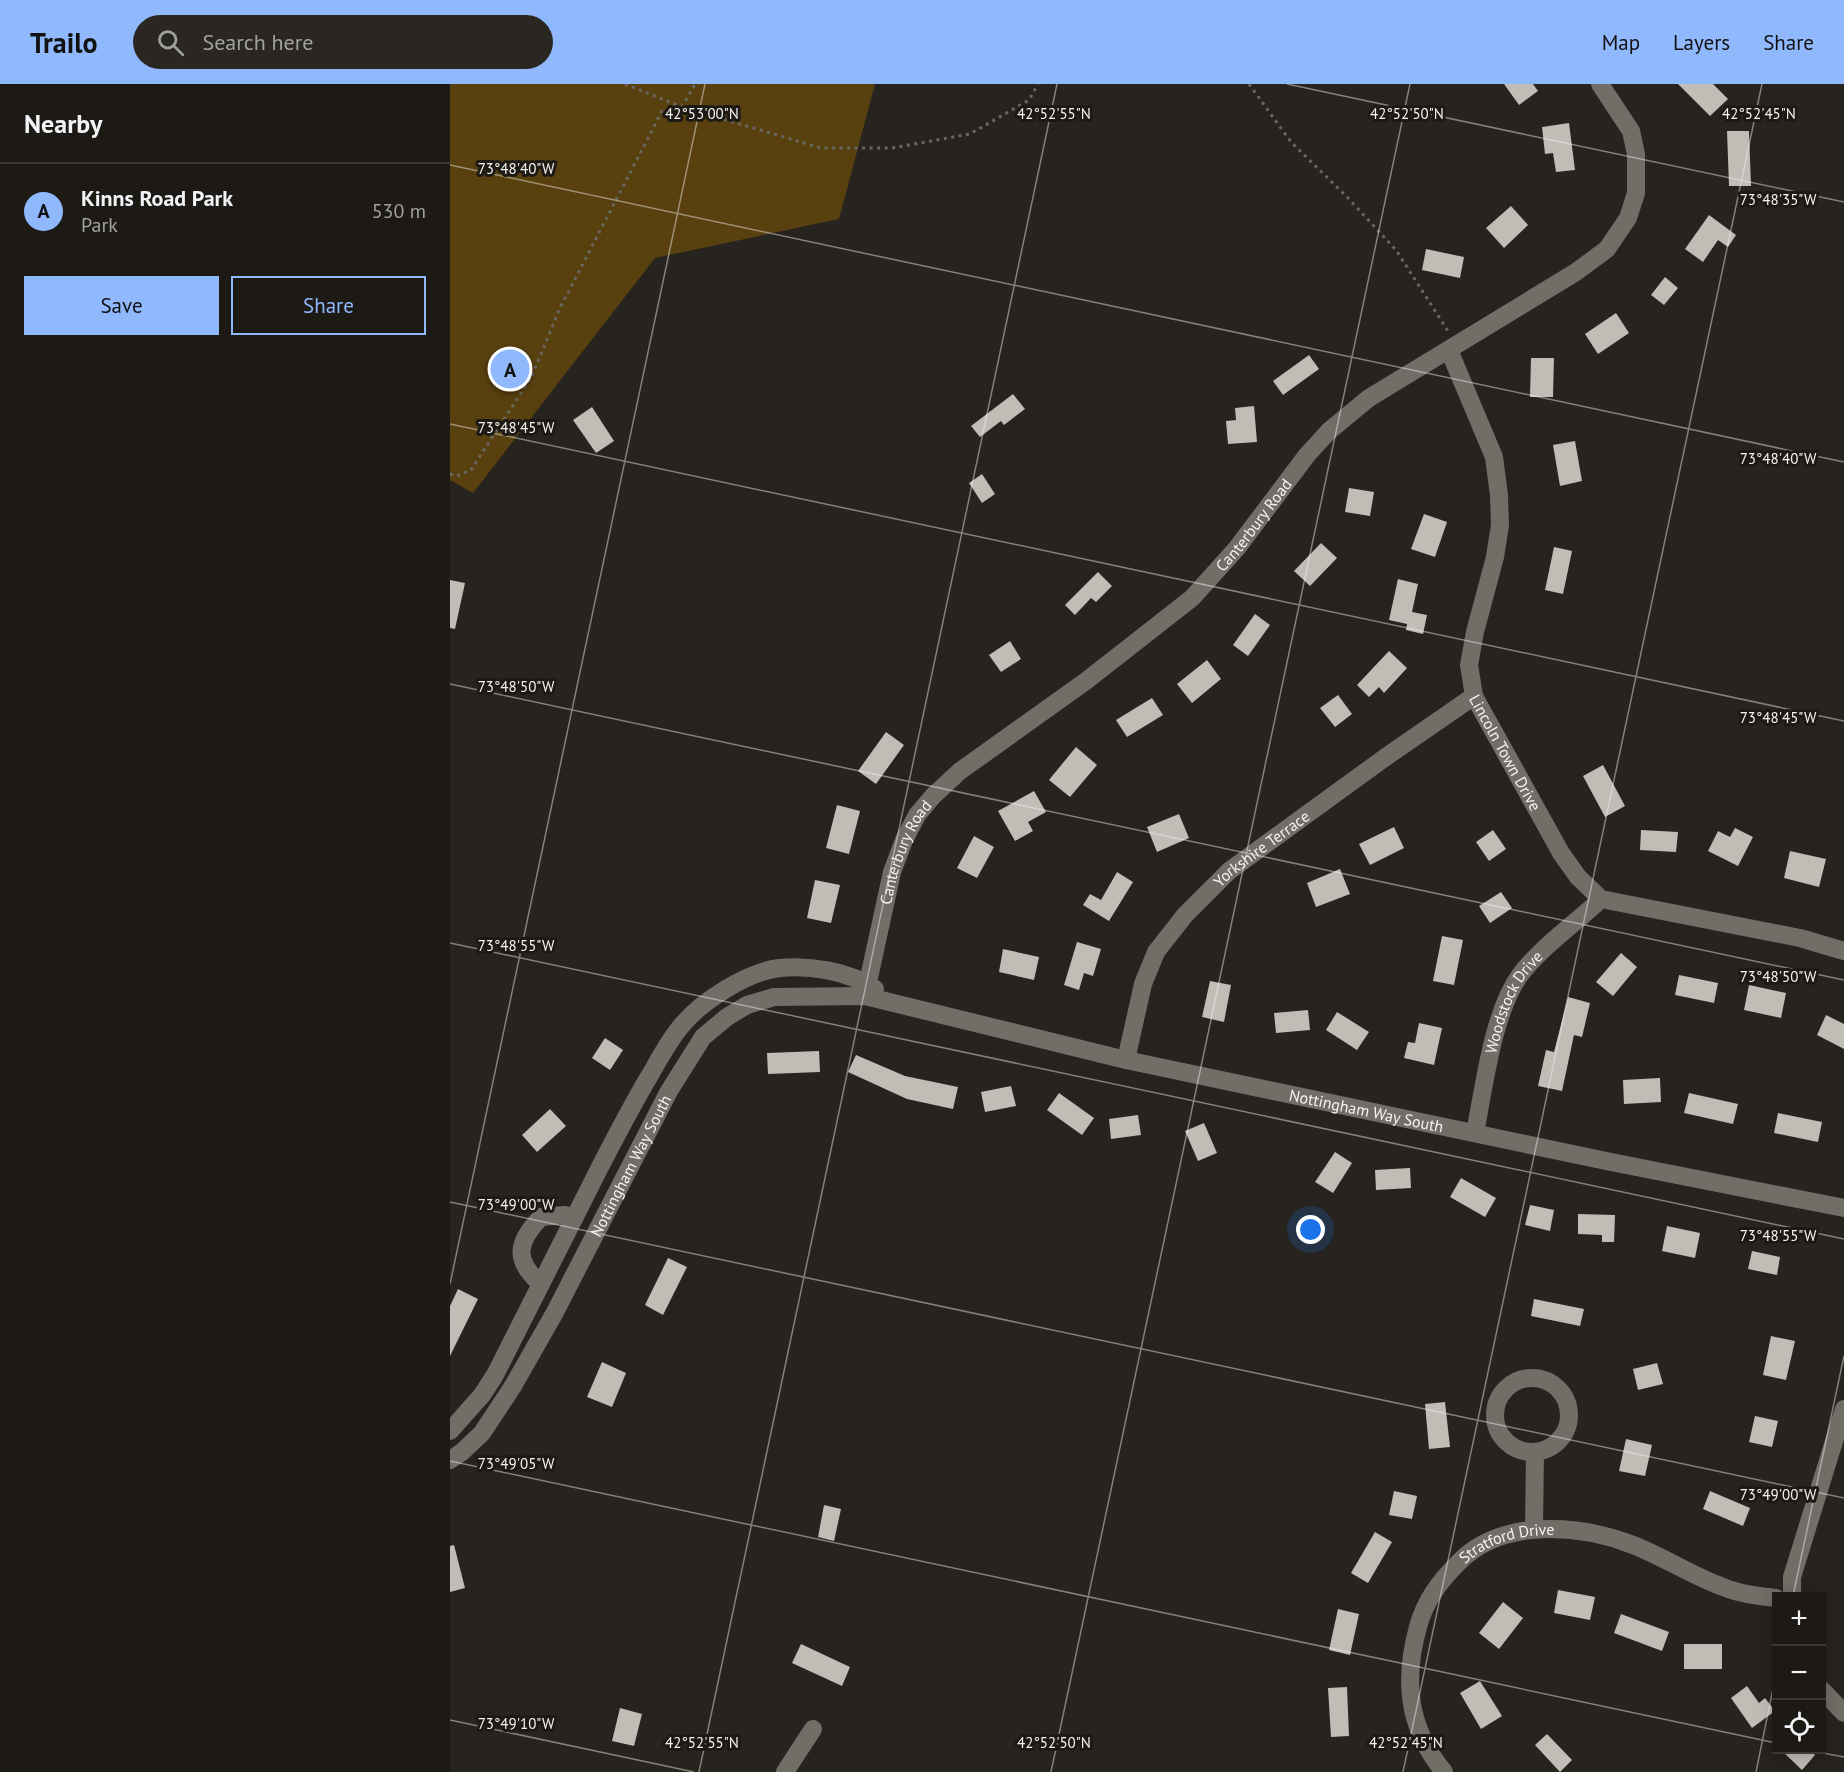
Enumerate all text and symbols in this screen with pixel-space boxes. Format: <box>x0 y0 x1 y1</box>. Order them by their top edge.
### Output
search box <box>133 15 553 69</box>
text: Trailo <box>30 24 97 61</box>
icon: search <box>154 26 187 59</box>
text: Search here <box>202 28 313 56</box>
text: Map <box>1602 29 1640 56</box>
text: Layers <box>1673 29 1730 56</box>
text: Share <box>1763 29 1814 56</box>
text: 42°53'00"N <box>665 104 739 123</box>
text: 42°52'55"N <box>1017 104 1091 123</box>
text: 42°52'50"N <box>1370 104 1444 123</box>
text: 42°52'45"N <box>1722 104 1796 123</box>
text: Nearby <box>24 107 102 140</box>
text: 73°48'40"W <box>478 159 555 178</box>
text: Kinns Road Park <box>81 184 233 212</box>
text: 73°48'35"W <box>1740 190 1817 209</box>
text: A <box>37 198 50 224</box>
text: 530 m <box>372 198 426 224</box>
text: Park <box>81 212 118 238</box>
button: Save <box>24 276 219 335</box>
button: Share <box>231 276 426 335</box>
pin: A <box>490 346 530 392</box>
text: 73°48'45"W <box>478 418 555 437</box>
text: 73°48'40"W <box>1740 449 1817 468</box>
street label: Canterbury Road <box>1211 475 1296 575</box>
text: 73°48'50"W <box>478 677 555 696</box>
street label: Lincoln Town Drive <box>1465 691 1546 814</box>
text: 73°48'45"W <box>1740 708 1817 727</box>
street label: Canterbury Road <box>875 796 935 906</box>
street label: Yorkshire Terrace <box>1209 806 1313 891</box>
text: 73°48'55"W <box>478 936 555 955</box>
street label: Woodstock Drive <box>1480 946 1547 1055</box>
text: 73°48'50"W <box>1740 967 1817 986</box>
street label: Nottingham Way South <box>1287 1085 1445 1137</box>
street label: Nottingham Way South <box>586 1091 675 1240</box>
text: 73°49'00"W <box>478 1195 555 1214</box>
your location <box>1296 1215 1325 1244</box>
text: 73°48'55"W <box>1740 1226 1817 1245</box>
text: 73°49'05"W <box>478 1454 555 1473</box>
text: 73°49'00"W <box>1740 1485 1817 1504</box>
street label: Stratford Drive <box>1455 1519 1554 1567</box>
map controls <box>1772 1592 1826 1754</box>
button: + <box>1772 1592 1826 1646</box>
button: − <box>1772 1646 1826 1700</box>
button: locate <box>1772 1700 1826 1754</box>
text: 73°49'10"W <box>478 1714 555 1733</box>
text: 42°52'55"N <box>665 1733 739 1752</box>
text: 42°52'50"N <box>1017 1733 1091 1752</box>
text: 42°52'45"N <box>1369 1733 1443 1752</box>

